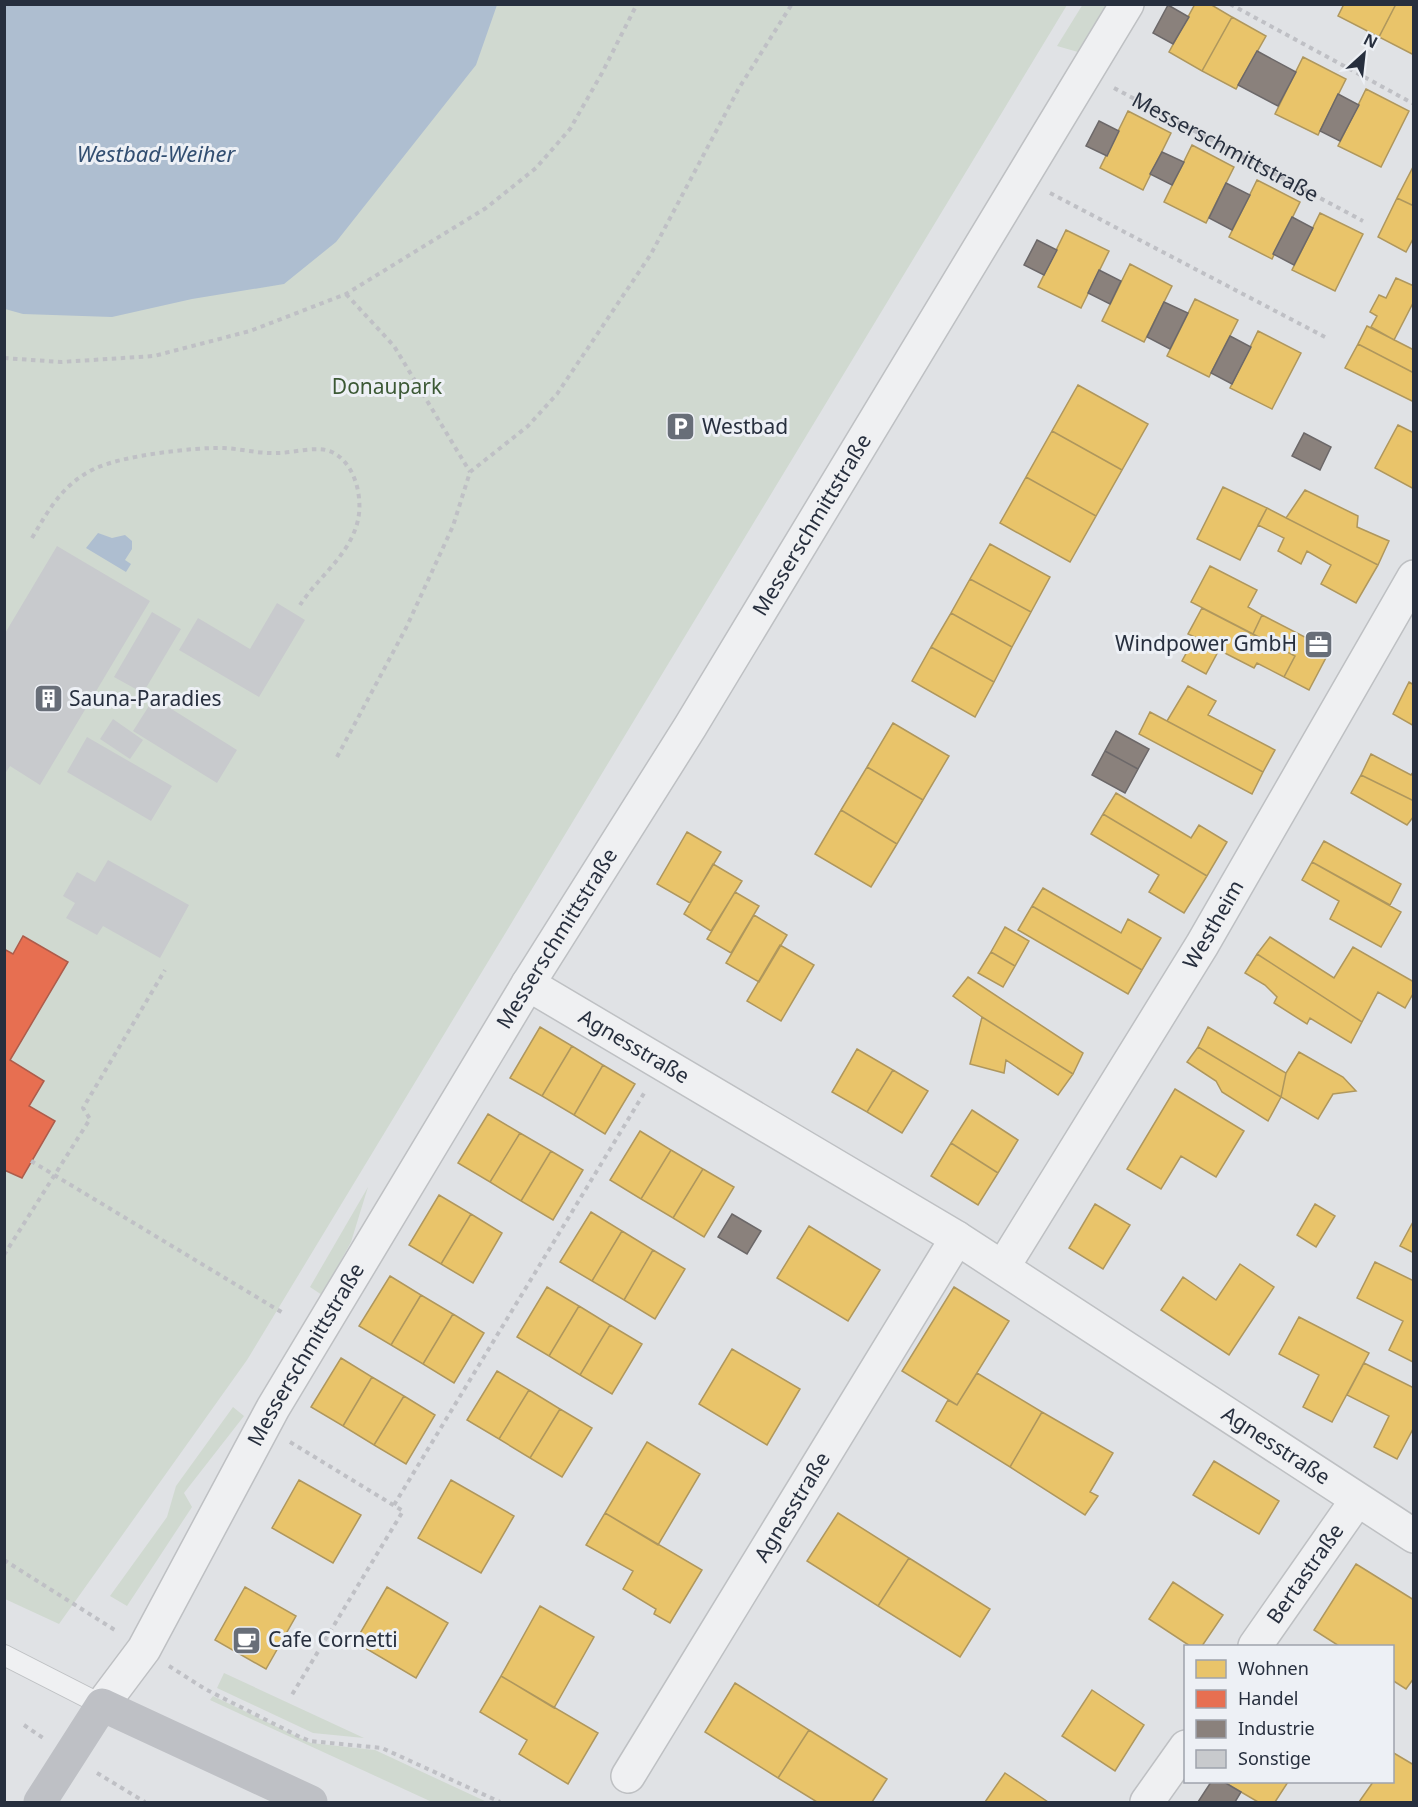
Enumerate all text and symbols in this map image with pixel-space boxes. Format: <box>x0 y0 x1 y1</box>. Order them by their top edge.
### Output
north arrow <box>1334 24 1394 84</box>
text: N <box>1360 28 1382 53</box>
street label: Messerschmittstraße <box>1127 85 1324 208</box>
water label: Westbad-Weiher <box>77 138 237 168</box>
park label: Donaupark <box>332 372 443 400</box>
parking icon: Westbad <box>665 411 697 443</box>
place label: Westbad <box>702 412 788 440</box>
street label: Messerschmittstraße <box>746 428 877 621</box>
office icon: Windpower GmbH <box>1302 628 1334 660</box>
place label: Windpower GmbH <box>1115 629 1297 657</box>
building icon: Sauna-Paradies <box>32 683 64 715</box>
place label: Sauna-Paradies <box>69 684 222 712</box>
street label: Messerschmittstraße <box>489 843 623 1034</box>
street label: Westheim <box>1176 874 1250 974</box>
street label: Agnesstraße <box>574 1002 695 1089</box>
street label: Messerschmittstraße <box>240 1258 370 1451</box>
street label: Agnesstraße <box>1217 1399 1336 1491</box>
street label: Agnesstraße <box>747 1447 836 1567</box>
street label: Bertastraße <box>1260 1518 1349 1629</box>
cafe icon: Cafe Cornetti <box>231 1624 263 1656</box>
place label: Cafe Cornetti <box>268 1625 398 1653</box>
legend <box>1184 1645 1394 1783</box>
text: Wohnen <box>1238 1656 1309 1680</box>
text: Handel <box>1238 1686 1298 1710</box>
text: Industrie <box>1238 1716 1315 1740</box>
text: Sonstige <box>1238 1746 1311 1770</box>

